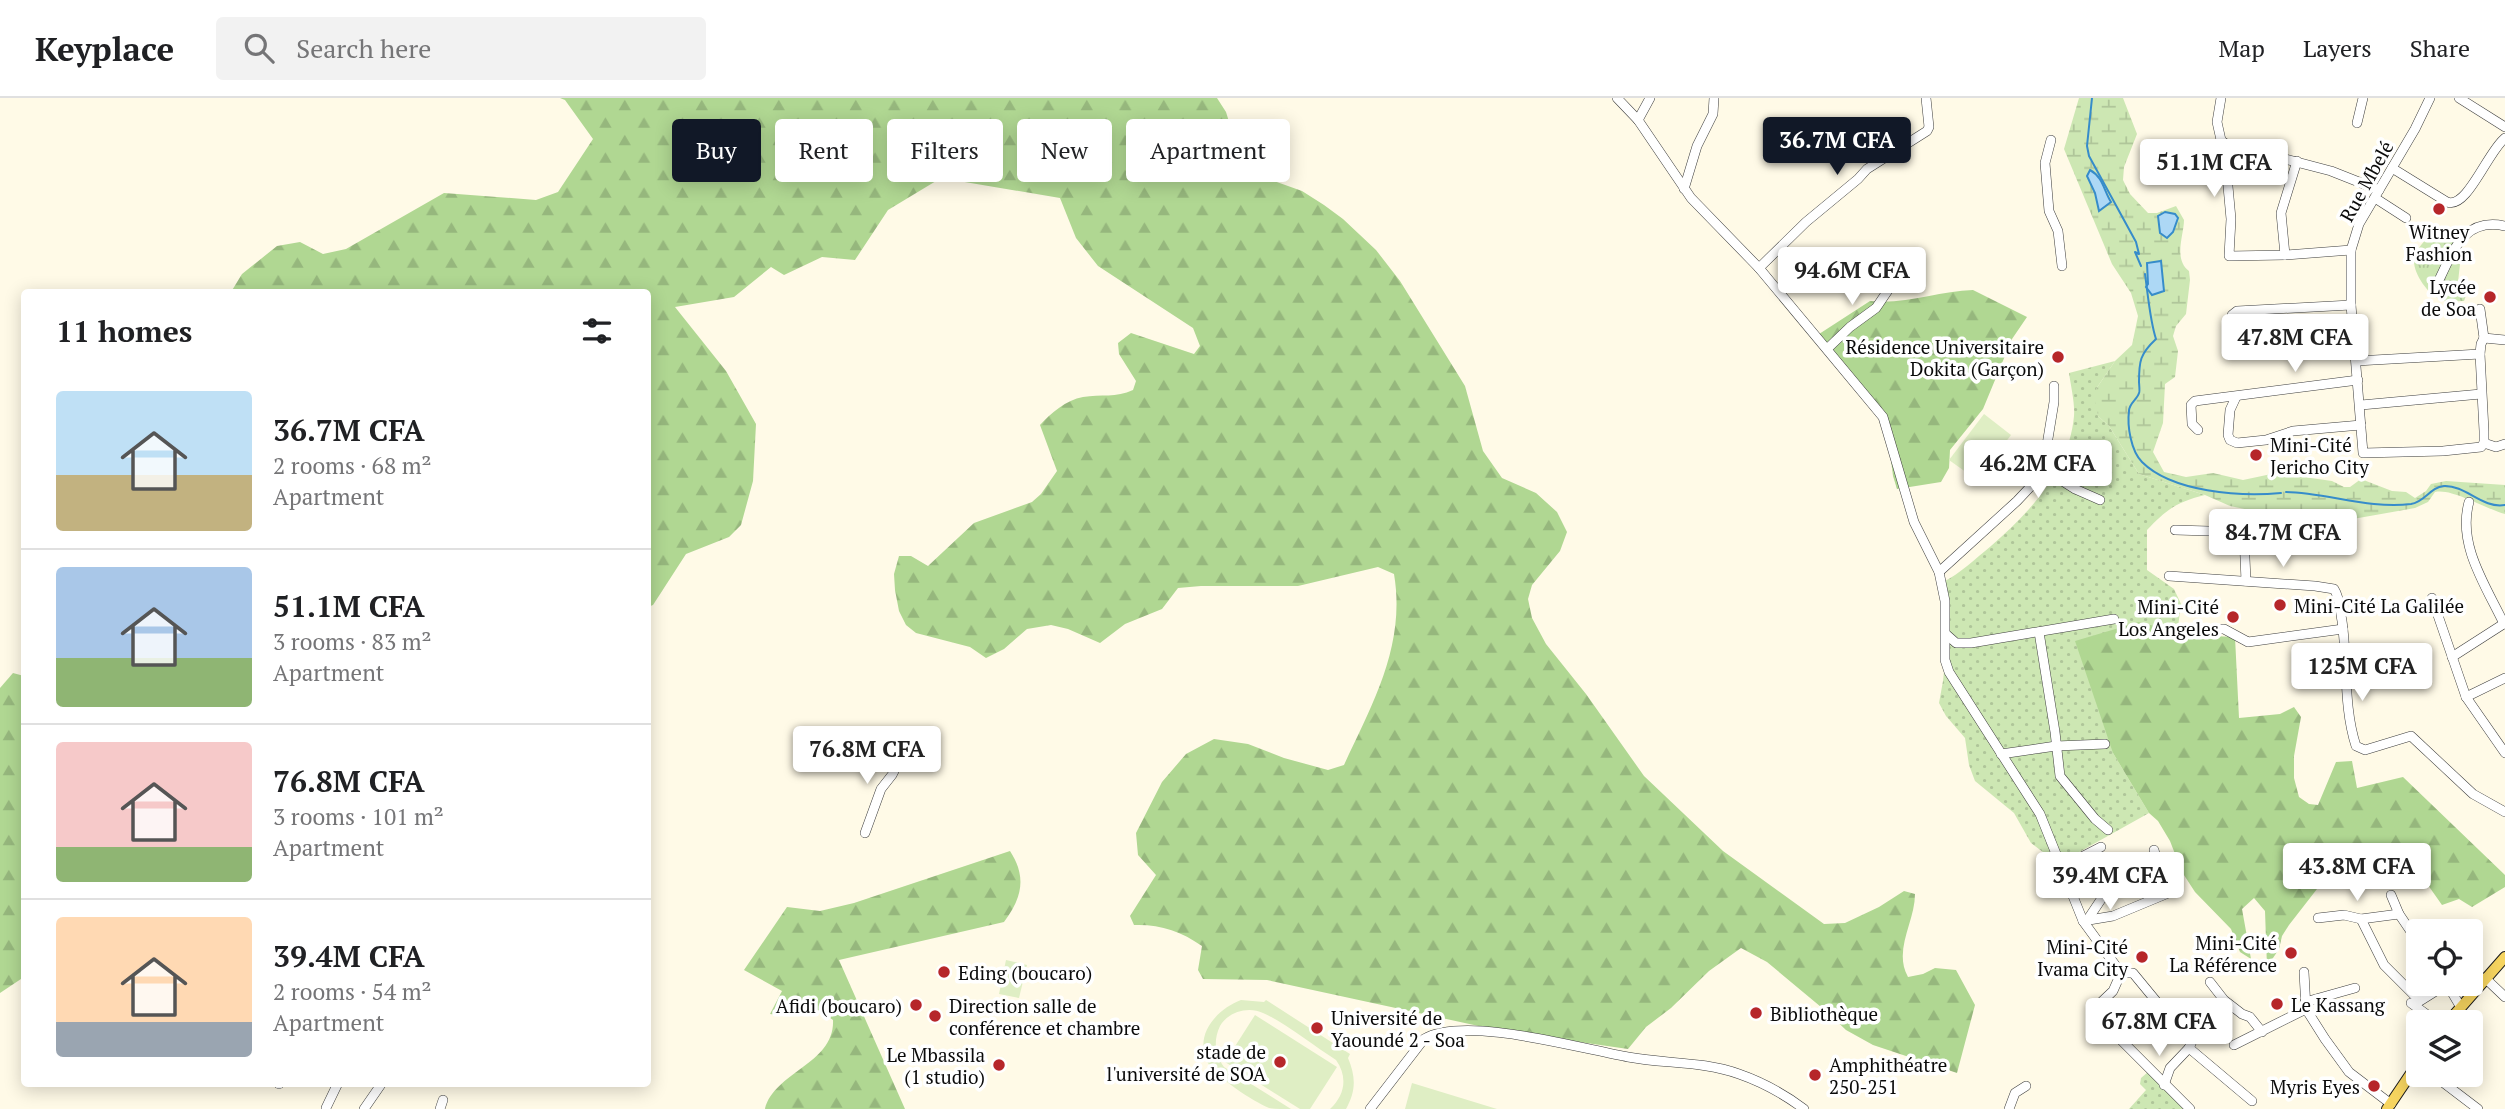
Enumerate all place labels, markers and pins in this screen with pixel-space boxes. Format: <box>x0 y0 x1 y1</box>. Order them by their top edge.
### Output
pin: 36.7M CFA <box>1757 118 1917 177</box>
pin: 51.1M CFA <box>2134 140 2294 199</box>
marker: Witney Fashion <box>2431 201 2447 217</box>
place label: Witney Fashion <box>2406 219 2472 266</box>
pin: 94.6M CFA <box>1772 248 1932 307</box>
place label: Lycée de Soa <box>2421 274 2476 321</box>
marker: Lycée de Soa <box>2482 289 2498 305</box>
pin: 47.8M CFA <box>2215 314 2375 374</box>
place label: Résidence Universitaire Dokita (Garçon) <box>1846 334 2044 381</box>
marker: Résidence Universitaire Dokita (Garçon) <box>2050 349 2066 365</box>
place label: Mini-Cité Jericho City <box>2270 432 2369 479</box>
pin: 46.2M CFA <box>1958 440 2118 500</box>
marker: Mini-Cité Jericho City <box>2248 447 2264 463</box>
pin: 84.7M CFA <box>2203 510 2363 569</box>
place label: Mini-Cité La Galilée <box>2294 593 2464 618</box>
place label: Mini-Cité Los Angeles <box>2118 594 2219 641</box>
marker: Mini-Cité La Galilée <box>2272 597 2288 613</box>
marker: Mini-Cité Los Angeles <box>2225 609 2241 625</box>
pin: 125M CFA <box>2290 644 2434 703</box>
pin: 76.8M CFA <box>787 726 947 786</box>
pin: 43.8M CFA <box>2277 844 2437 903</box>
pin: 39.4M CFA <box>2030 852 2190 912</box>
place label: Mini-Cité La Référence <box>2169 930 2277 977</box>
place label: Mini-Cité Ivama City <box>2037 934 2128 981</box>
marker: Mini-Cité La Référence <box>2283 945 2299 961</box>
marker: Mini-Cité Ivama City <box>2134 949 2150 965</box>
place label: Eding (boucaro) <box>958 960 1092 985</box>
marker: Eding (boucaro) <box>936 964 952 980</box>
place label: Le Kassang <box>2291 992 2386 1017</box>
place label: Afidi (boucaro) <box>776 993 902 1018</box>
place label: Direction salle de conférence et chambre <box>949 993 1140 1040</box>
marker: Le Kassang <box>2269 996 2285 1012</box>
marker: Afidi (boucaro) <box>908 997 924 1013</box>
pin: 67.8M CFA <box>2079 998 2239 1058</box>
place label: Bibliothèque <box>1770 1001 1878 1026</box>
place label: Université de Yaoundé 2 - Soa <box>1331 1005 1465 1052</box>
marker: Bibliothèque <box>1748 1005 1764 1021</box>
marker: Direction salle de conférence et chambre <box>927 1008 943 1024</box>
marker: Université de Yaoundé 2 - Soa <box>1309 1020 1325 1036</box>
place label: stade de l'université de SOA <box>1106 1039 1266 1086</box>
place label: Le Mbassila (1 studio) <box>886 1042 985 1089</box>
place label: Amphithéatre 250-251 <box>1829 1052 1947 1099</box>
marker: stade de l'université de SOA <box>1272 1054 1288 1070</box>
marker: Le Mbassila (1 studio) <box>991 1057 1007 1073</box>
marker: Amphithéatre 250-251 <box>1807 1067 1823 1083</box>
place label: Myris Eyes <box>2270 1074 2360 1099</box>
marker: Myris Eyes <box>2366 1078 2382 1094</box>

